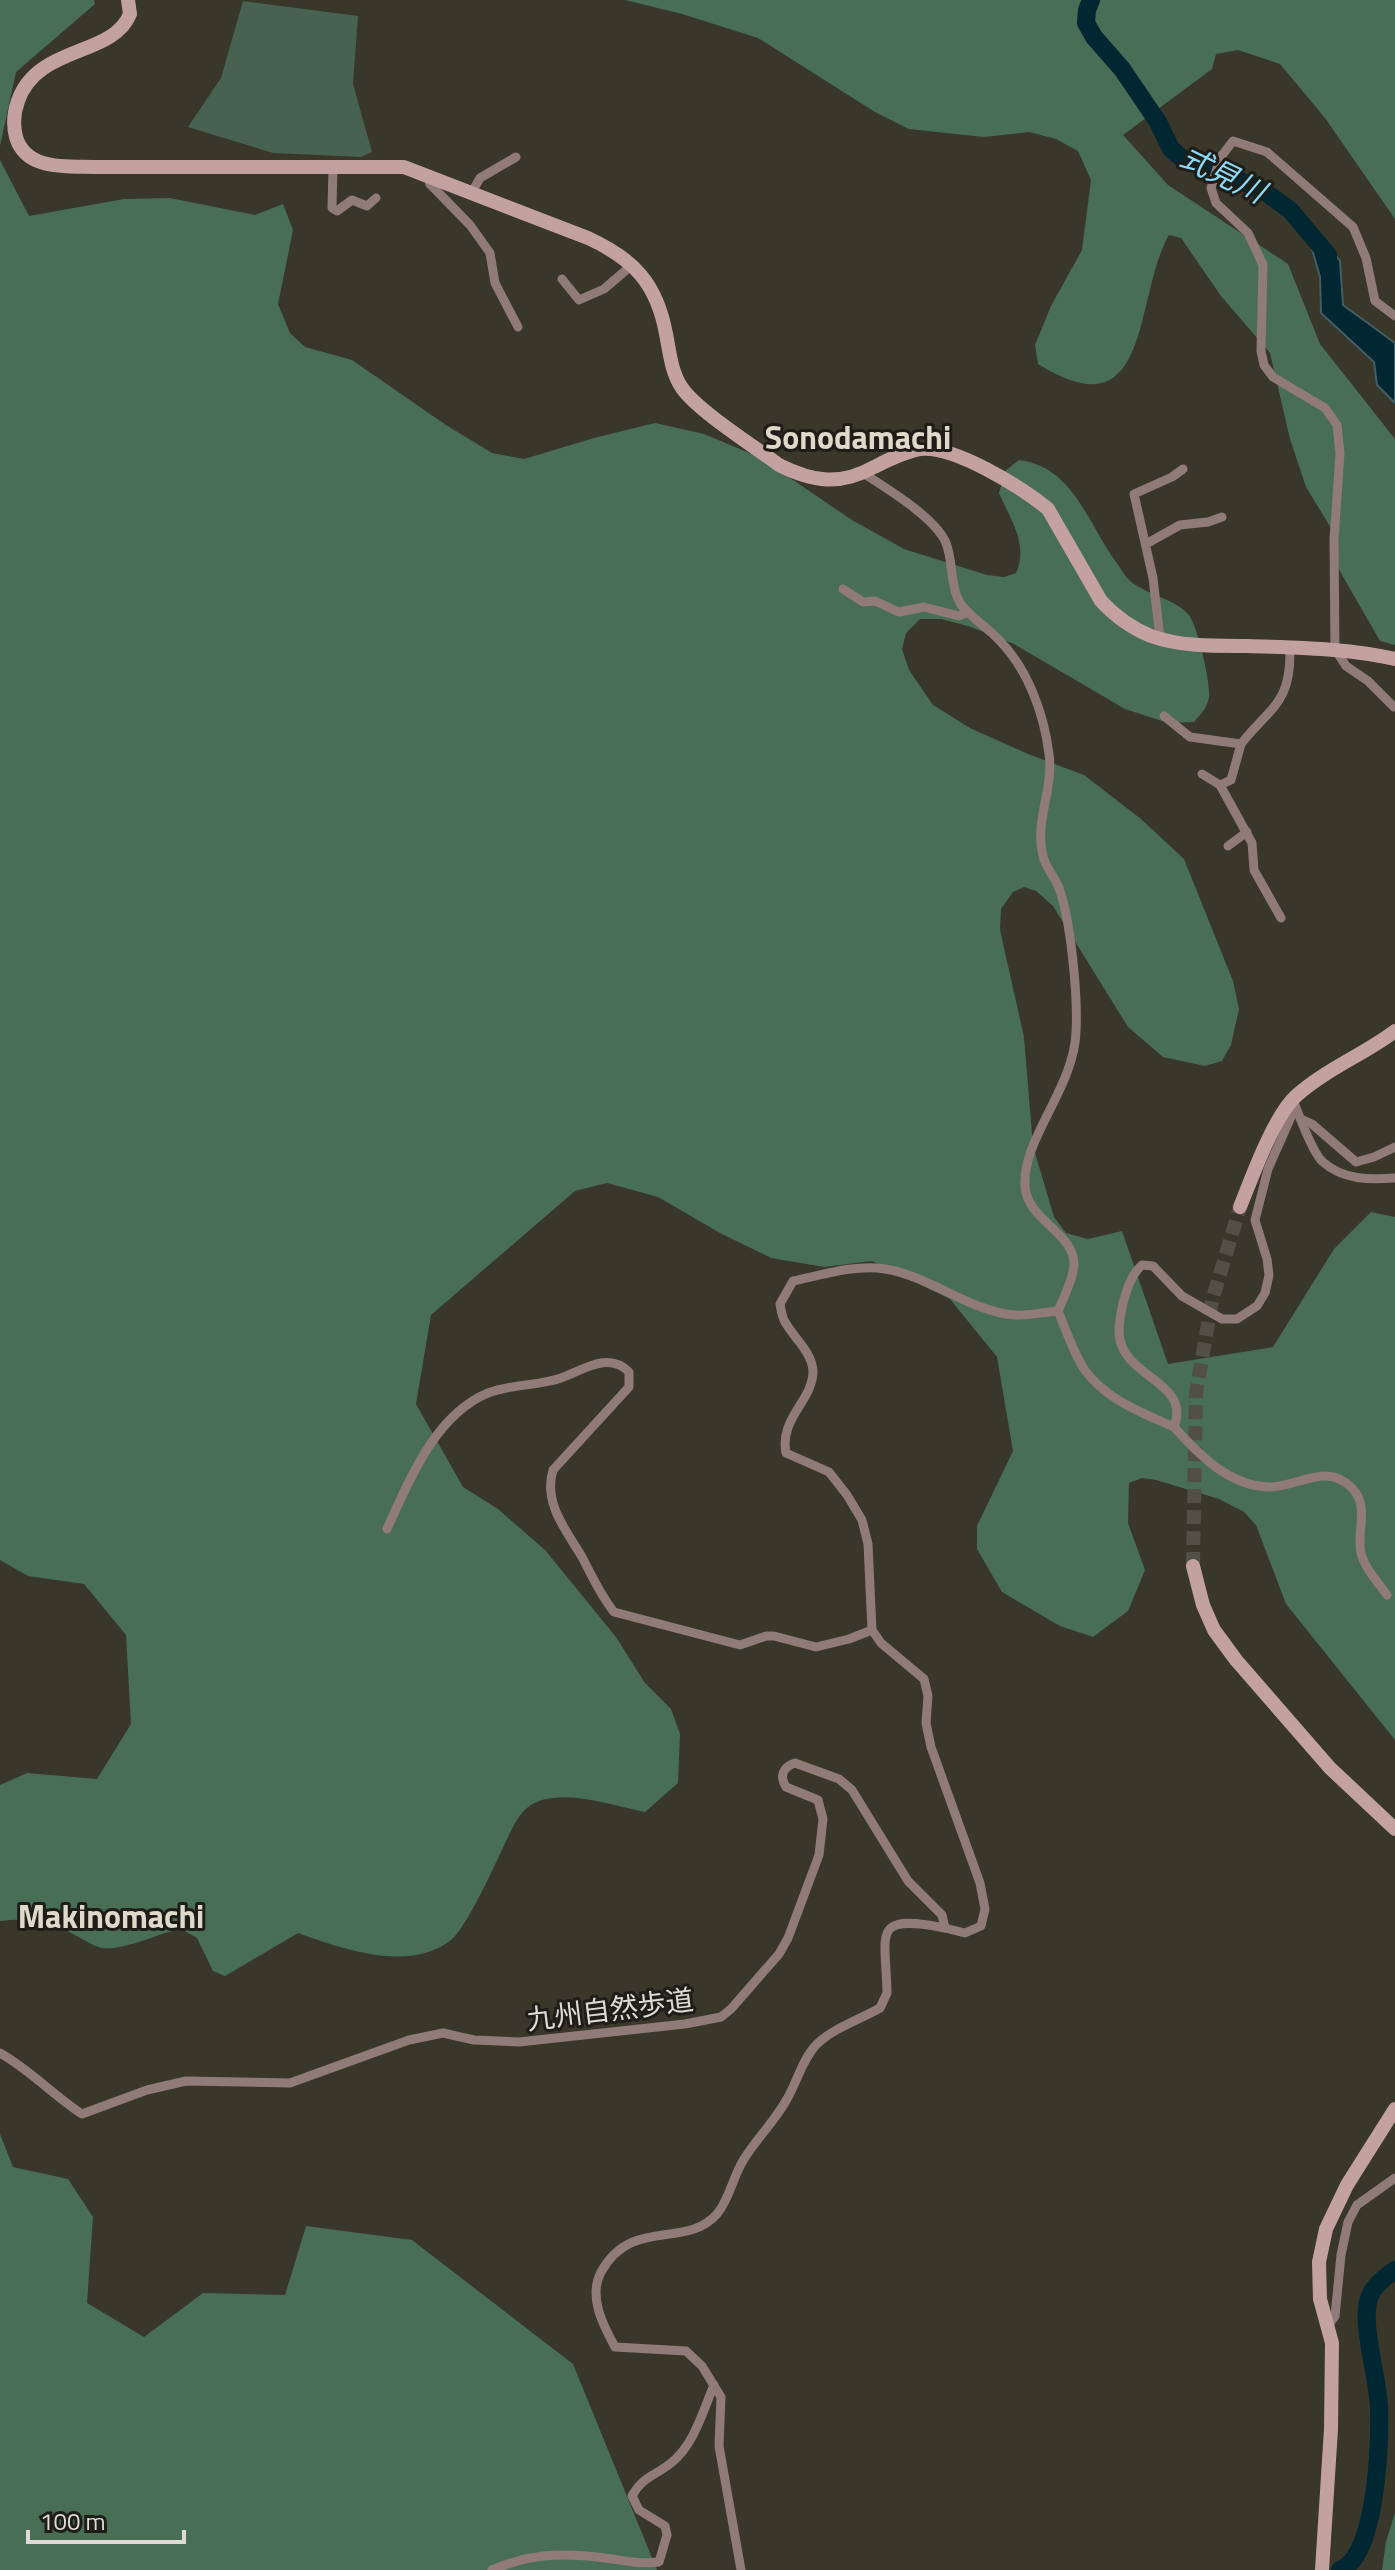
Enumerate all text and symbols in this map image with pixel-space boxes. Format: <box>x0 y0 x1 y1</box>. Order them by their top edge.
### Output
water label: 式見川 <box>1172 134 1276 216</box>
district label: Sonodamachi <box>765 413 951 461</box>
district label: Makinomachi <box>18 1892 204 1940</box>
street label: 九州自然歩道 <box>524 1977 696 2041</box>
scale bar <box>28 2494 184 2544</box>
text: 100 m <box>40 2503 106 2539</box>

